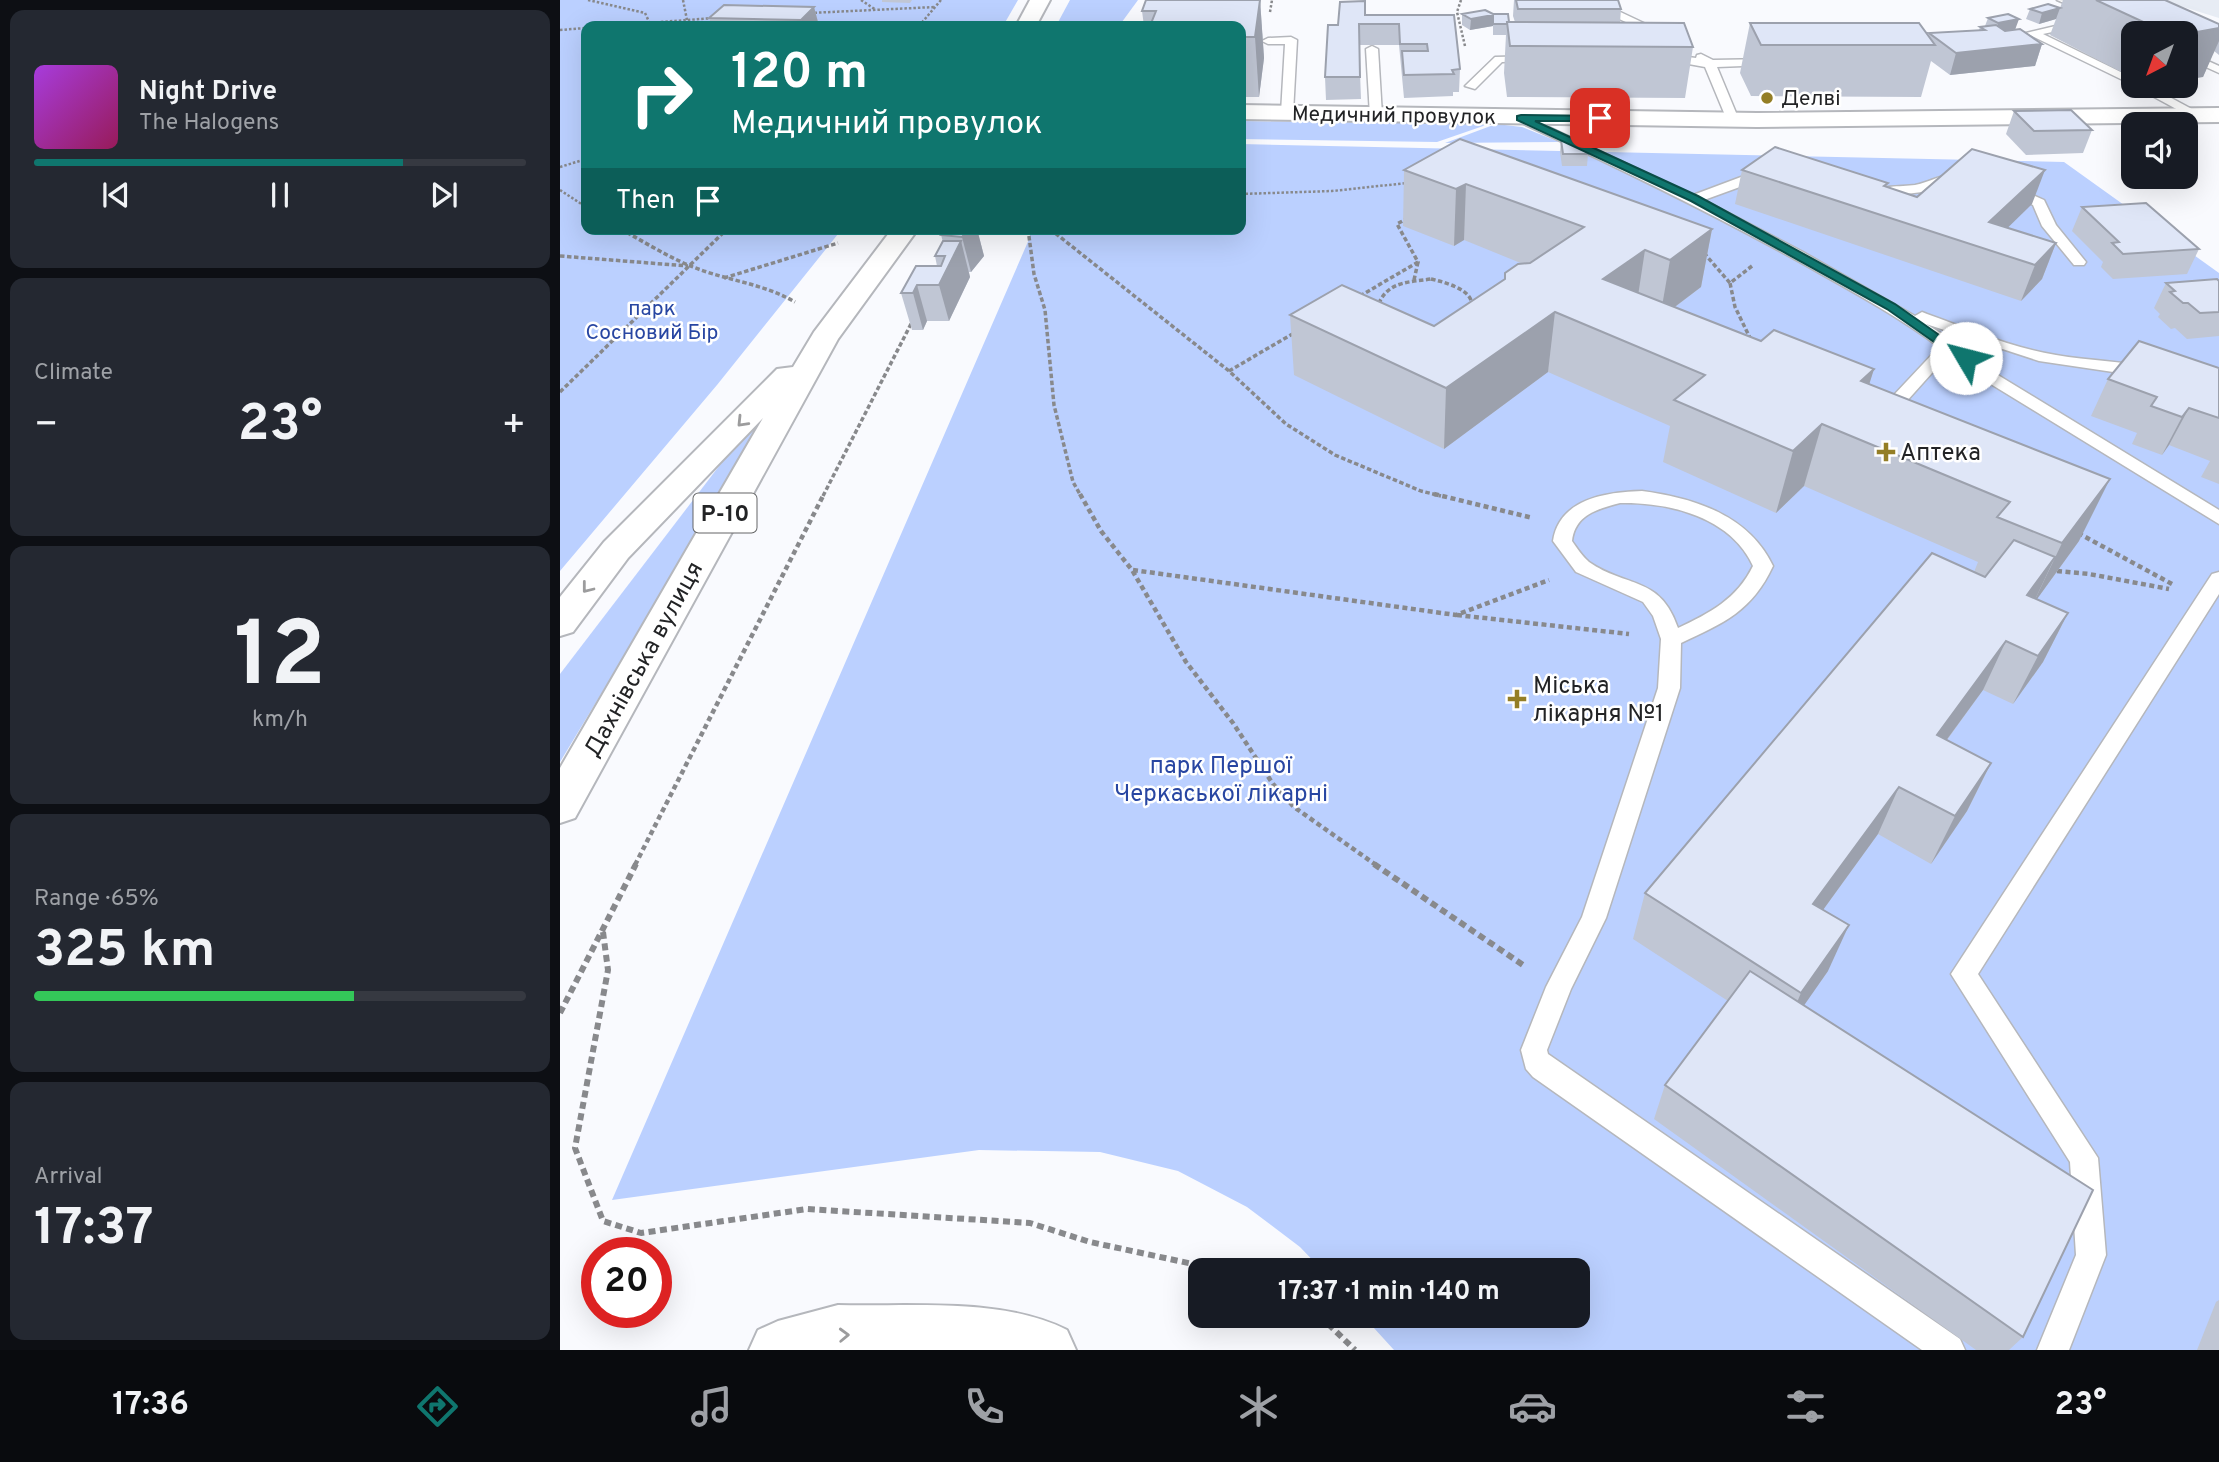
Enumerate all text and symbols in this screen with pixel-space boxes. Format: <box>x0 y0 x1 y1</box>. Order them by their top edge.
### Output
north arrow <box>2121 21 2198 98</box>
map controls <box>2121 21 2198 189</box>
text: 120 m <box>731 44 868 106</box>
icon: right <box>616 49 707 140</box>
text: Night Drive <box>139 76 277 109</box>
place label: Делві <box>1781 86 1840 113</box>
pin <box>1570 88 1630 148</box>
marker: Делві <box>1759 90 1775 106</box>
icon: arrive <box>1581 99 1619 137</box>
street label: Медичний провулок <box>1292 101 1496 132</box>
text: Медичний провулок <box>731 105 1043 145</box>
text: The Halogens <box>139 109 279 138</box>
button: sound <box>2121 112 2198 189</box>
icon: previous <box>97 176 135 214</box>
icon: pause <box>261 176 299 214</box>
icon: next <box>425 176 463 214</box>
icon: arrive <box>689 182 727 220</box>
text: Then <box>616 185 675 218</box>
park label: парк Сосновий Бір <box>586 296 718 347</box>
position arrow <box>1929 321 2003 395</box>
text: Climate <box>34 359 113 388</box>
text: 23° <box>238 393 322 459</box>
text: − <box>34 402 59 451</box>
text: + <box>501 402 526 451</box>
one-way arrow <box>738 414 751 427</box>
place label: Аптека <box>1900 439 1981 469</box>
marker: Аптека <box>1878 444 1894 460</box>
road number: Р-10 <box>694 494 756 533</box>
street label: Дахнівська вулиця <box>579 557 711 763</box>
one-way arrow <box>583 580 596 593</box>
text: 12 <box>234 603 326 718</box>
place label: Міська лікарня №1 <box>1533 672 1664 730</box>
marker: Міська лікарня №1 <box>1507 689 1527 709</box>
text: km/h <box>252 706 308 735</box>
park label: парк Першої Черкаської лікарні <box>1114 752 1328 810</box>
text: Range · 65% <box>34 885 159 914</box>
text: 325 km <box>34 919 215 985</box>
text: Arrival <box>34 1163 103 1192</box>
text: 17:37 <box>34 1197 154 1263</box>
speed limit sign: 20 <box>581 1237 672 1328</box>
text: 17:37 · 1 min · 140 m <box>1278 1276 1500 1309</box>
one-way arrow <box>839 1327 850 1342</box>
icon: directions <box>413 1382 462 1431</box>
icon: music <box>687 1382 736 1431</box>
icon: phone <box>960 1382 1009 1431</box>
icon: climate <box>1234 1382 1283 1431</box>
icon: car <box>1508 1382 1557 1431</box>
icon: filters <box>1781 1382 1830 1431</box>
text: 17:36 <box>112 1386 189 1426</box>
text: 23° <box>2055 1386 2107 1426</box>

